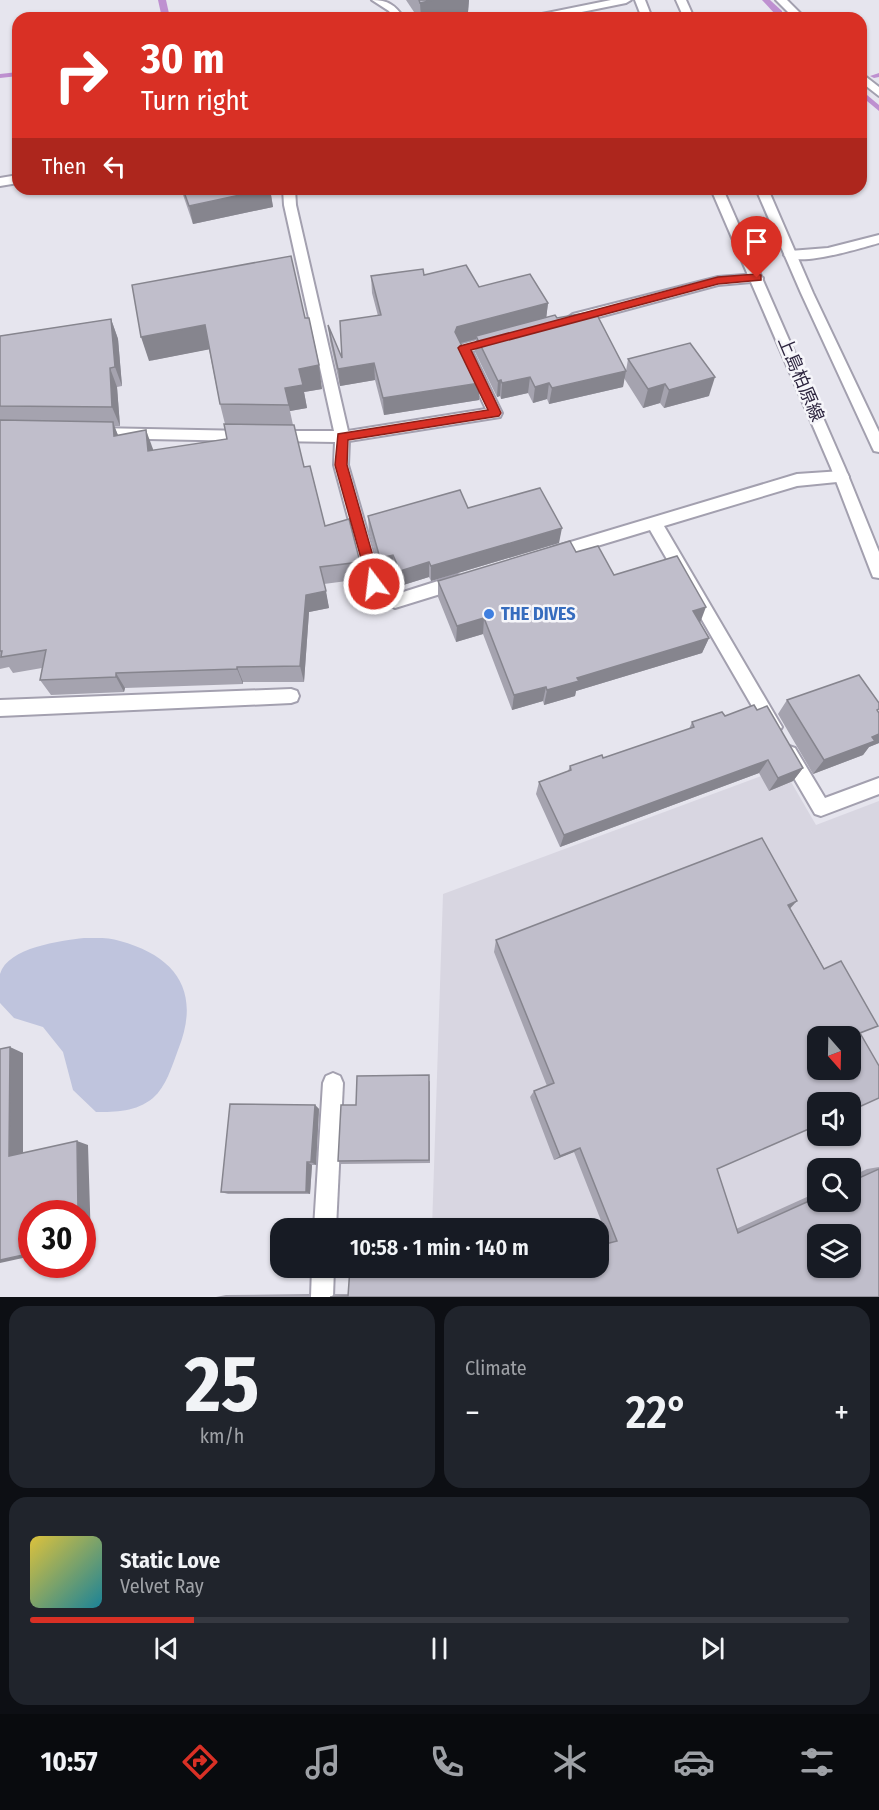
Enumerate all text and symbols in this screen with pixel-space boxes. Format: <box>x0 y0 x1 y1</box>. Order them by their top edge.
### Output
text: 30 m <box>141 34 225 84</box>
icon: right <box>42 36 120 114</box>
text: Turn right <box>141 85 249 117</box>
icon: left <box>98 150 131 183</box>
text: Then <box>42 153 86 180</box>
pin <box>731 216 782 278</box>
icon: arrive <box>740 225 773 258</box>
street label: 上島柏原線 <box>773 333 829 425</box>
position arrow <box>342 552 406 616</box>
place label: THE DIVES <box>501 603 576 625</box>
marker: THE DIVES <box>482 607 496 621</box>
north arrow <box>807 1026 861 1080</box>
map controls <box>807 1026 861 1278</box>
button: sound <box>807 1092 861 1146</box>
button: search <box>807 1158 861 1212</box>
speed limit sign: 30 <box>18 1200 96 1278</box>
button: layers <box>807 1224 861 1278</box>
text: 10:58 · 1 min · 140 m <box>350 1234 529 1261</box>
text: 25 <box>185 1338 259 1432</box>
text: Climate <box>465 1356 527 1380</box>
text: 22° <box>626 1386 688 1440</box>
text: − <box>465 1393 480 1433</box>
text: + <box>834 1393 849 1433</box>
text: km/h <box>200 1424 244 1448</box>
text: Static Love <box>120 1547 220 1574</box>
text: Velvet Ray <box>120 1574 204 1598</box>
icon: previous <box>150 1632 183 1665</box>
icon: pause <box>423 1632 456 1665</box>
icon: next <box>696 1632 729 1665</box>
icon: directions <box>179 1741 221 1783</box>
icon: music <box>302 1741 344 1783</box>
icon: phone <box>426 1741 468 1783</box>
icon: climate <box>549 1741 591 1783</box>
icon: car <box>673 1741 715 1783</box>
icon: filters <box>796 1741 838 1783</box>
text: 10:57 <box>41 1746 97 1778</box>

